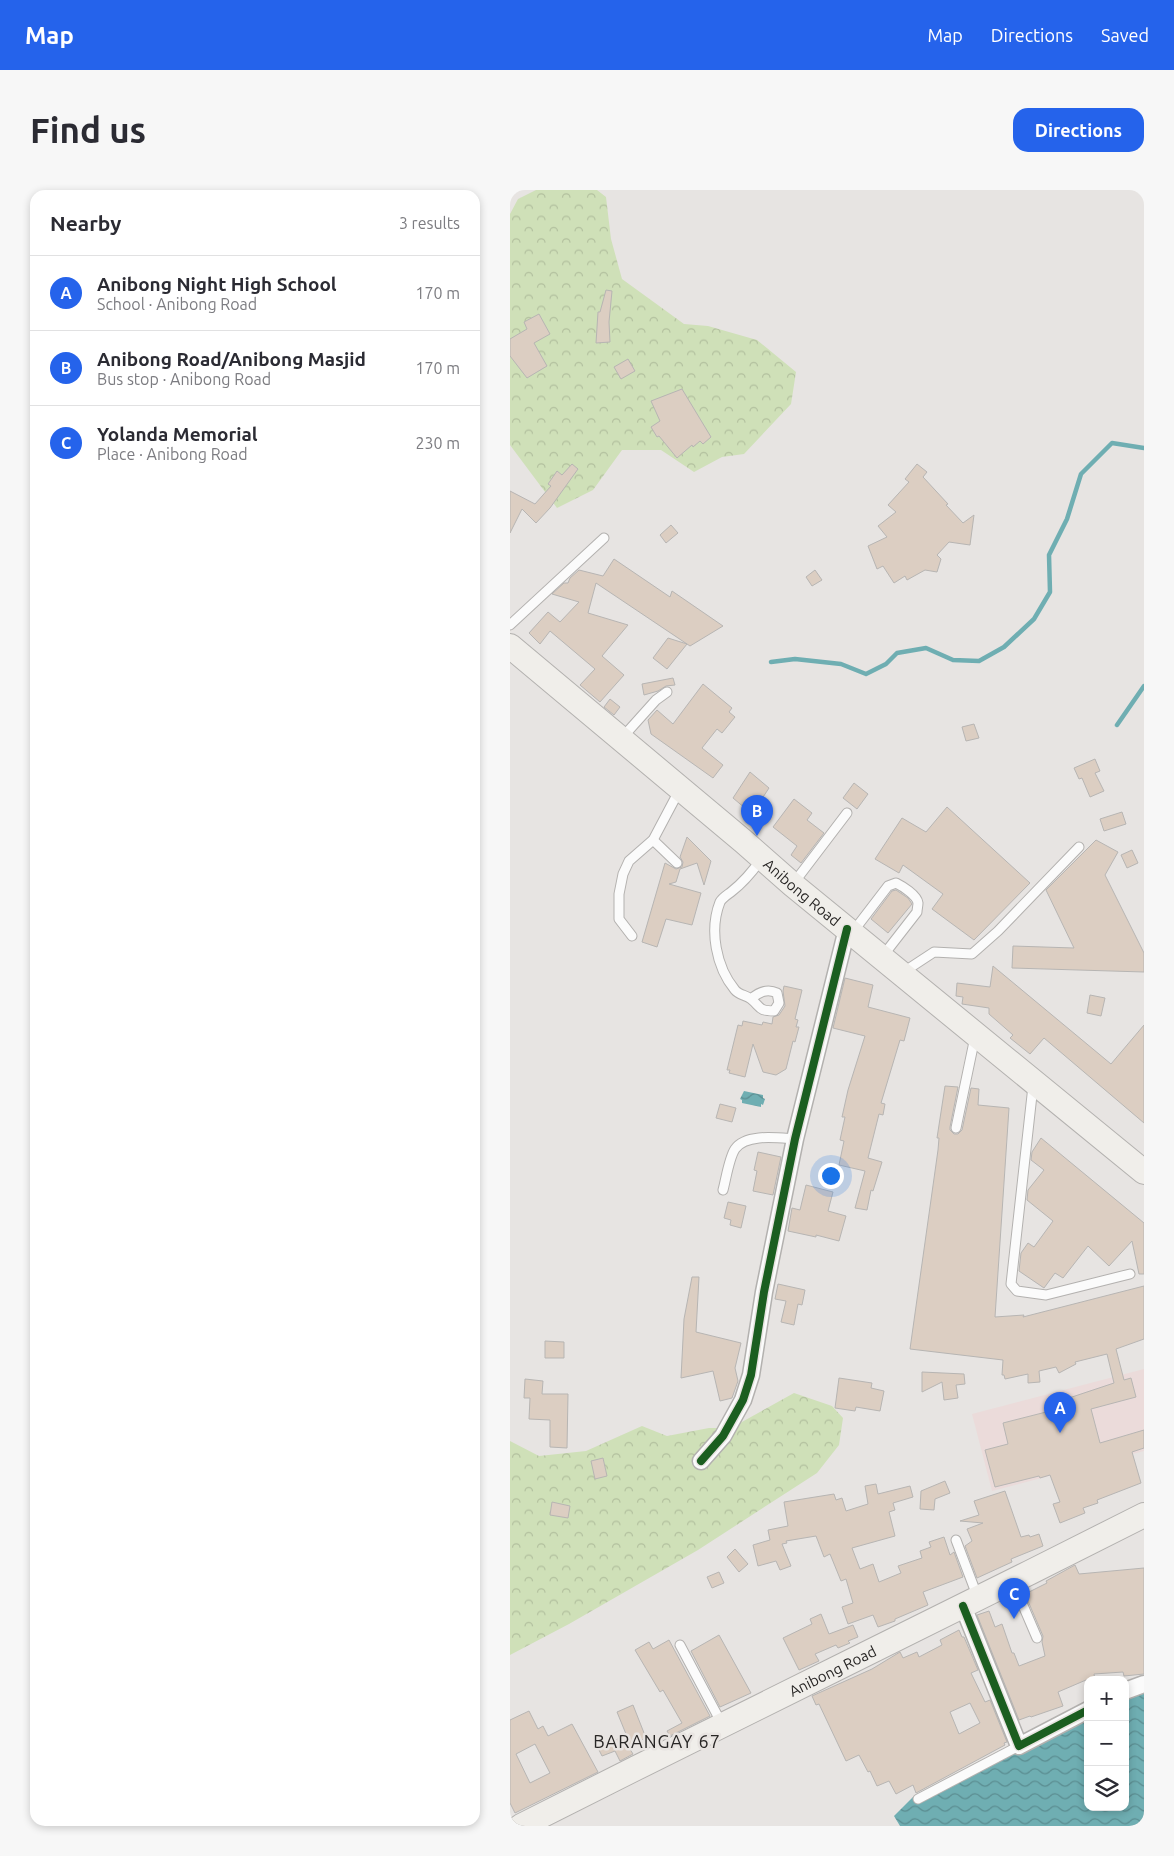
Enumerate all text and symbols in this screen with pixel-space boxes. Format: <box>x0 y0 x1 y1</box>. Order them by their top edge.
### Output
text: Map <box>25 22 74 49</box>
text: Map <box>927 25 963 45</box>
text: Directions <box>991 25 1073 45</box>
text: Saved <box>1101 25 1149 45</box>
button: Directions <box>1013 108 1144 152</box>
text: Find us <box>30 110 146 150</box>
text: Nearby <box>50 211 121 235</box>
text: 3 results <box>399 214 460 232</box>
text: Anibong Night High School <box>97 273 337 295</box>
text: A <box>60 284 72 302</box>
text: 170 m <box>415 284 460 302</box>
text: School · Anibong Road <box>97 295 257 313</box>
text: Anibong Road/Anibong Masjid <box>97 348 366 370</box>
text: B <box>61 359 71 377</box>
text: 170 m <box>415 359 460 377</box>
text: Bus stop · Anibong Road <box>97 370 271 388</box>
text: Yolanda Memorial <box>97 423 258 445</box>
text: C <box>61 434 71 452</box>
text: 230 m <box>415 434 460 452</box>
text: Place · Anibong Road <box>97 445 248 463</box>
pin: B <box>741 795 773 836</box>
street label: Anibong Road <box>760 855 844 929</box>
your location <box>818 1163 844 1189</box>
pin: A <box>1044 1392 1076 1433</box>
pin: C <box>998 1578 1030 1619</box>
street label: Anibong Road <box>786 1642 879 1699</box>
map controls <box>1084 1676 1129 1811</box>
button: + <box>1084 1676 1129 1721</box>
button: − <box>1084 1721 1129 1766</box>
district label: BARANGAY 67 <box>593 1731 721 1751</box>
button: layers <box>1084 1766 1129 1811</box>

